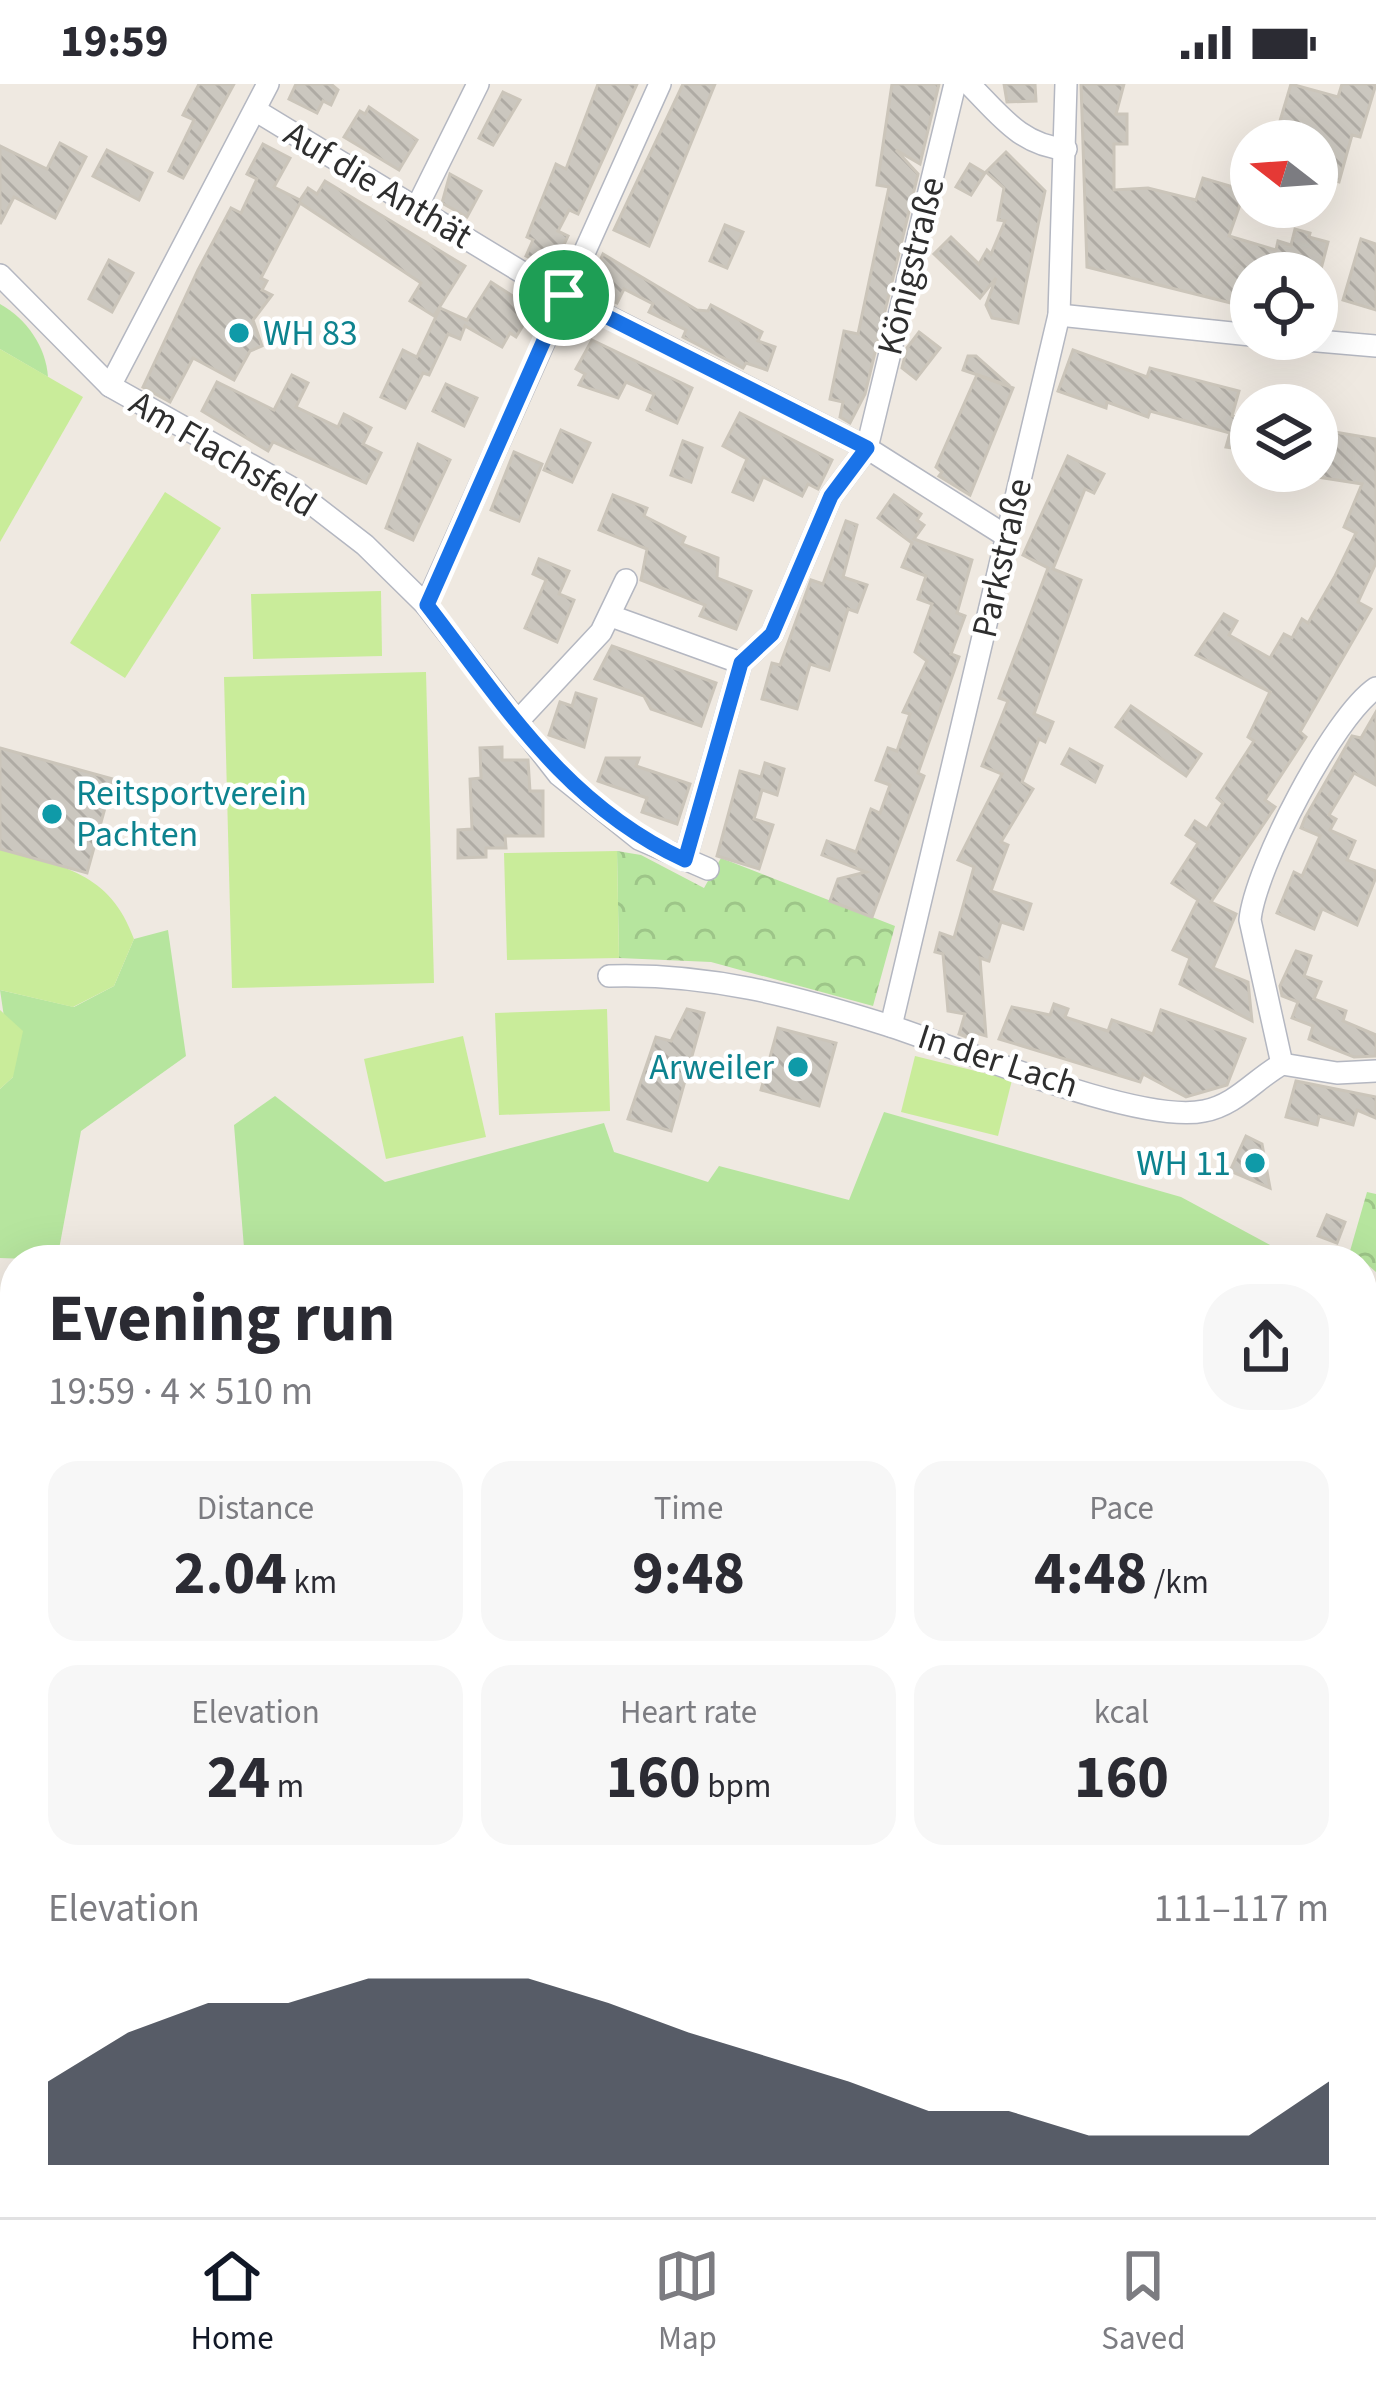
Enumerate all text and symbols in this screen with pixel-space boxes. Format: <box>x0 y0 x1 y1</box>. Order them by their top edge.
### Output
text: 19:59 <box>60 10 169 74</box>
street label: Auf die Anthät <box>274 109 482 261</box>
north arrow <box>1230 120 1338 228</box>
map controls <box>1230 120 1338 492</box>
street label: Königstraße <box>864 172 958 360</box>
pin <box>513 244 615 346</box>
button: locate <box>1230 252 1338 360</box>
icon: arrive <box>531 262 597 328</box>
place label: WH 83 <box>263 308 358 359</box>
marker: WH 83 <box>226 320 252 346</box>
street label: Am Flachsfeld <box>120 378 326 530</box>
button: layers <box>1230 384 1338 492</box>
street label: Parkstraße <box>959 473 1045 643</box>
place label: Reitsportverein Pachten <box>76 768 307 860</box>
marker: Reitsportverein Pachten <box>39 801 65 827</box>
street label: In der Lach <box>911 1011 1085 1111</box>
place label: Arweiler <box>649 1042 775 1093</box>
marker: Arweiler <box>785 1054 811 1080</box>
place label: WH 11 <box>1136 1138 1231 1189</box>
marker: WH 11 <box>1242 1150 1268 1176</box>
text: Evening run <box>48 1272 395 1366</box>
button: share <box>1203 1284 1329 1410</box>
text: 19:59 · 4 × 510 m <box>48 1364 313 1420</box>
text: Distance <box>197 1485 314 1532</box>
text: Time <box>654 1485 723 1532</box>
text: Pace <box>1089 1485 1154 1532</box>
text: 2.04 <box>174 1532 287 1617</box>
text: 9:48 <box>632 1532 745 1617</box>
text: 4:48 <box>1034 1532 1147 1617</box>
text: km <box>287 1559 337 1606</box>
text: /km <box>1147 1559 1209 1606</box>
text: Elevation <box>191 1689 320 1736</box>
text: Heart rate <box>620 1689 757 1736</box>
text: kcal <box>1094 1689 1149 1736</box>
text: 24 <box>207 1736 270 1821</box>
text: 160 <box>606 1736 701 1821</box>
text: 160 <box>1074 1736 1169 1821</box>
text: m <box>270 1763 304 1810</box>
text: bpm <box>701 1763 771 1810</box>
text: Elevation <box>48 1881 200 1937</box>
text: 111–117 m <box>1154 1881 1329 1937</box>
tab: Home <box>190 2243 274 2362</box>
tab: Map <box>654 2243 720 2362</box>
tab: Saved <box>1101 2243 1186 2362</box>

